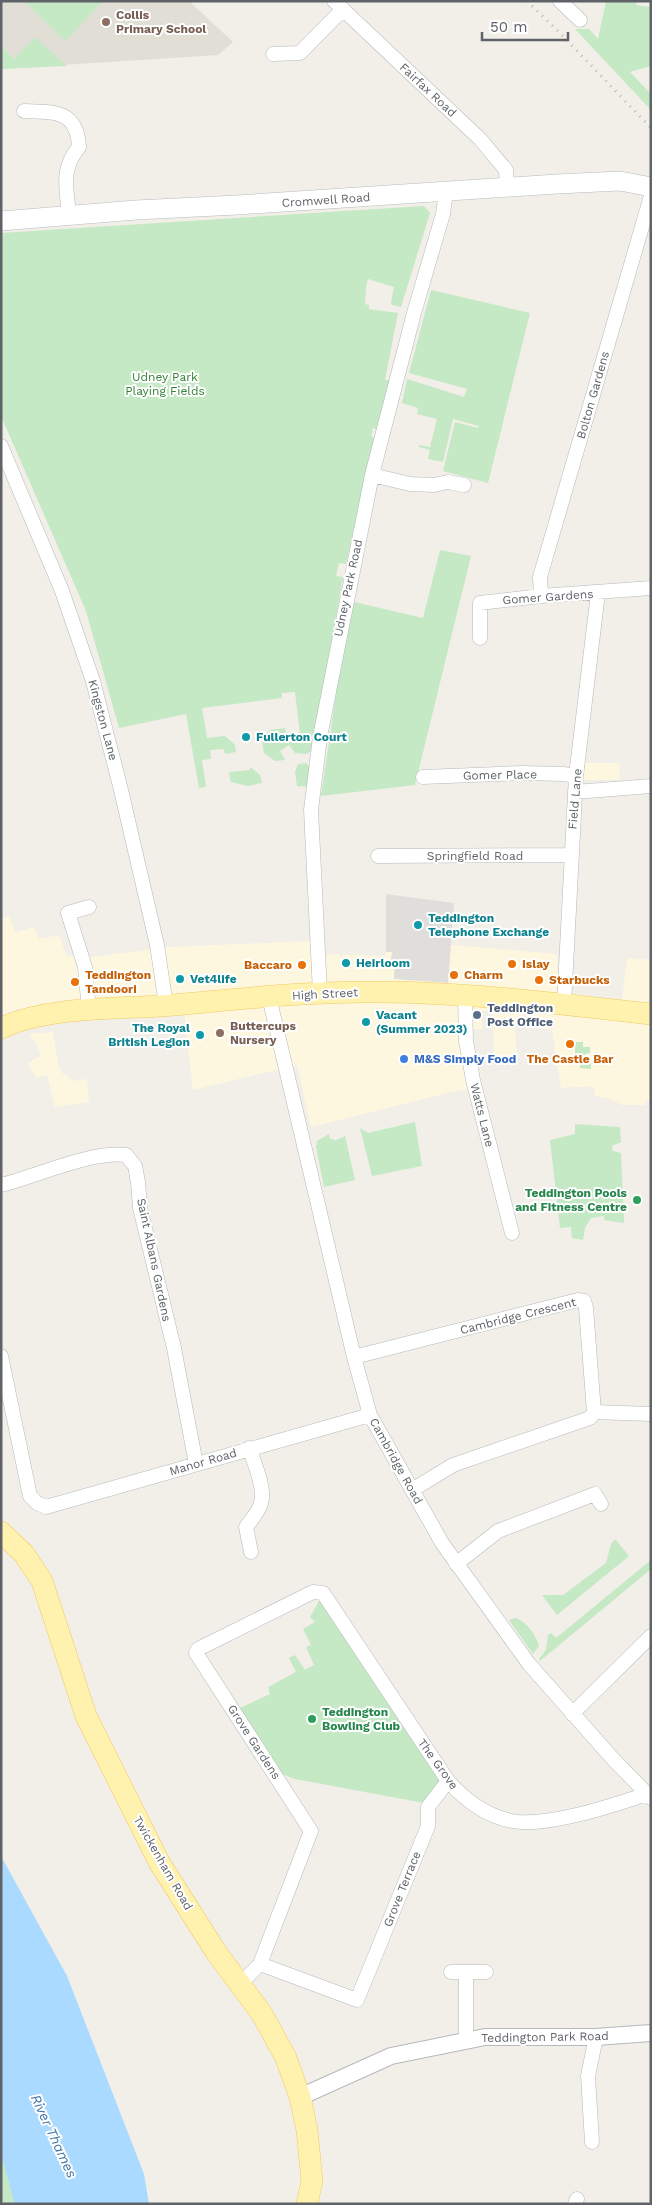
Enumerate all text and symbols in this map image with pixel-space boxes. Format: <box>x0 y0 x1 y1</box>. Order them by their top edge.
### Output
place label: Collis Primary School <box>116 8 206 36</box>
scale bar <box>482 10 568 42</box>
marker: Collis Primary School <box>100 16 112 28</box>
text: 50 m <box>490 18 527 36</box>
street label: Fairfax Road <box>397 60 459 120</box>
street label: Cromwell Road <box>281 190 371 210</box>
street label: Bolton Gardens <box>574 350 612 440</box>
park label: Udney Park Playing Fields <box>125 370 205 398</box>
street label: Udney Park Road <box>331 538 365 638</box>
street label: Gomer Gardens <box>502 587 594 607</box>
street label: Kingston Lane <box>85 678 121 762</box>
place label: Fullerton Court <box>256 730 347 744</box>
marker: Fullerton Court <box>240 731 252 743</box>
street label: Gomer Place <box>463 767 537 783</box>
street label: Field Lane <box>565 768 585 830</box>
street label: Springfield Road <box>427 849 523 863</box>
place label: Teddington Telephone Exchange <box>428 911 549 939</box>
marker: Teddington Telephone Exchange <box>412 919 424 931</box>
place label: Heirloom <box>356 956 410 970</box>
marker: Heirloom <box>340 957 352 969</box>
place label: Islay <box>522 957 550 971</box>
place label: Baccaro <box>244 958 292 972</box>
marker: Islay <box>506 958 518 970</box>
marker: Baccaro <box>296 959 308 971</box>
place label: Teddington Tandoori <box>85 968 151 996</box>
place label: Charm <box>464 968 503 982</box>
marker: Charm <box>448 969 460 981</box>
place label: Vet4life <box>190 972 237 986</box>
marker: Vet4life <box>174 973 186 985</box>
place label: Starbucks <box>549 973 610 987</box>
marker: Starbucks <box>533 974 545 986</box>
marker: Teddington Tandoori <box>69 976 81 988</box>
street label: High Street <box>292 985 358 1003</box>
place label: Teddington Post Office <box>487 1001 553 1029</box>
place label: Vacant (Summer 2023) <box>376 1008 467 1036</box>
marker: Teddington Post Office <box>471 1009 483 1021</box>
marker: Vacant (Summer 2023) <box>360 1016 372 1028</box>
place label: Buttercups Nursery <box>230 1019 296 1047</box>
place label: The Royal British Legion <box>108 1021 190 1049</box>
marker: Buttercups Nursery <box>214 1027 226 1039</box>
marker: The Royal British Legion <box>194 1029 206 1041</box>
marker: The Castle Bar <box>564 1038 576 1050</box>
place label: M&S Simply Food <box>414 1052 516 1066</box>
place label: The Castle Bar <box>527 1052 614 1066</box>
marker: M&S Simply Food <box>398 1053 410 1065</box>
street label: Watts Lane <box>467 1081 497 1149</box>
place label: Teddington Pools and Fitness Centre <box>515 1186 628 1214</box>
marker: Teddington Pools and Fitness Centre <box>631 1194 643 1206</box>
street label: Saint Albans Gardens <box>134 1197 174 1323</box>
street label: Cambridge Crescent <box>458 1295 578 1337</box>
street label: Cambridge Road <box>367 1415 425 1507</box>
street label: Manor Road <box>168 1446 238 1478</box>
street label: Grove Gardens <box>225 1702 283 1782</box>
place label: Teddington Bowling Club <box>322 1705 401 1733</box>
marker: Teddington Bowling Club <box>306 1713 318 1725</box>
street label: The Grove <box>415 1736 461 1792</box>
street label: Twickenham Road <box>130 1813 196 1913</box>
street label: Grove Terrace <box>380 1849 424 1929</box>
street label: Teddington Park Road <box>481 2029 609 2045</box>
water label: River Thames <box>28 2092 80 2180</box>

